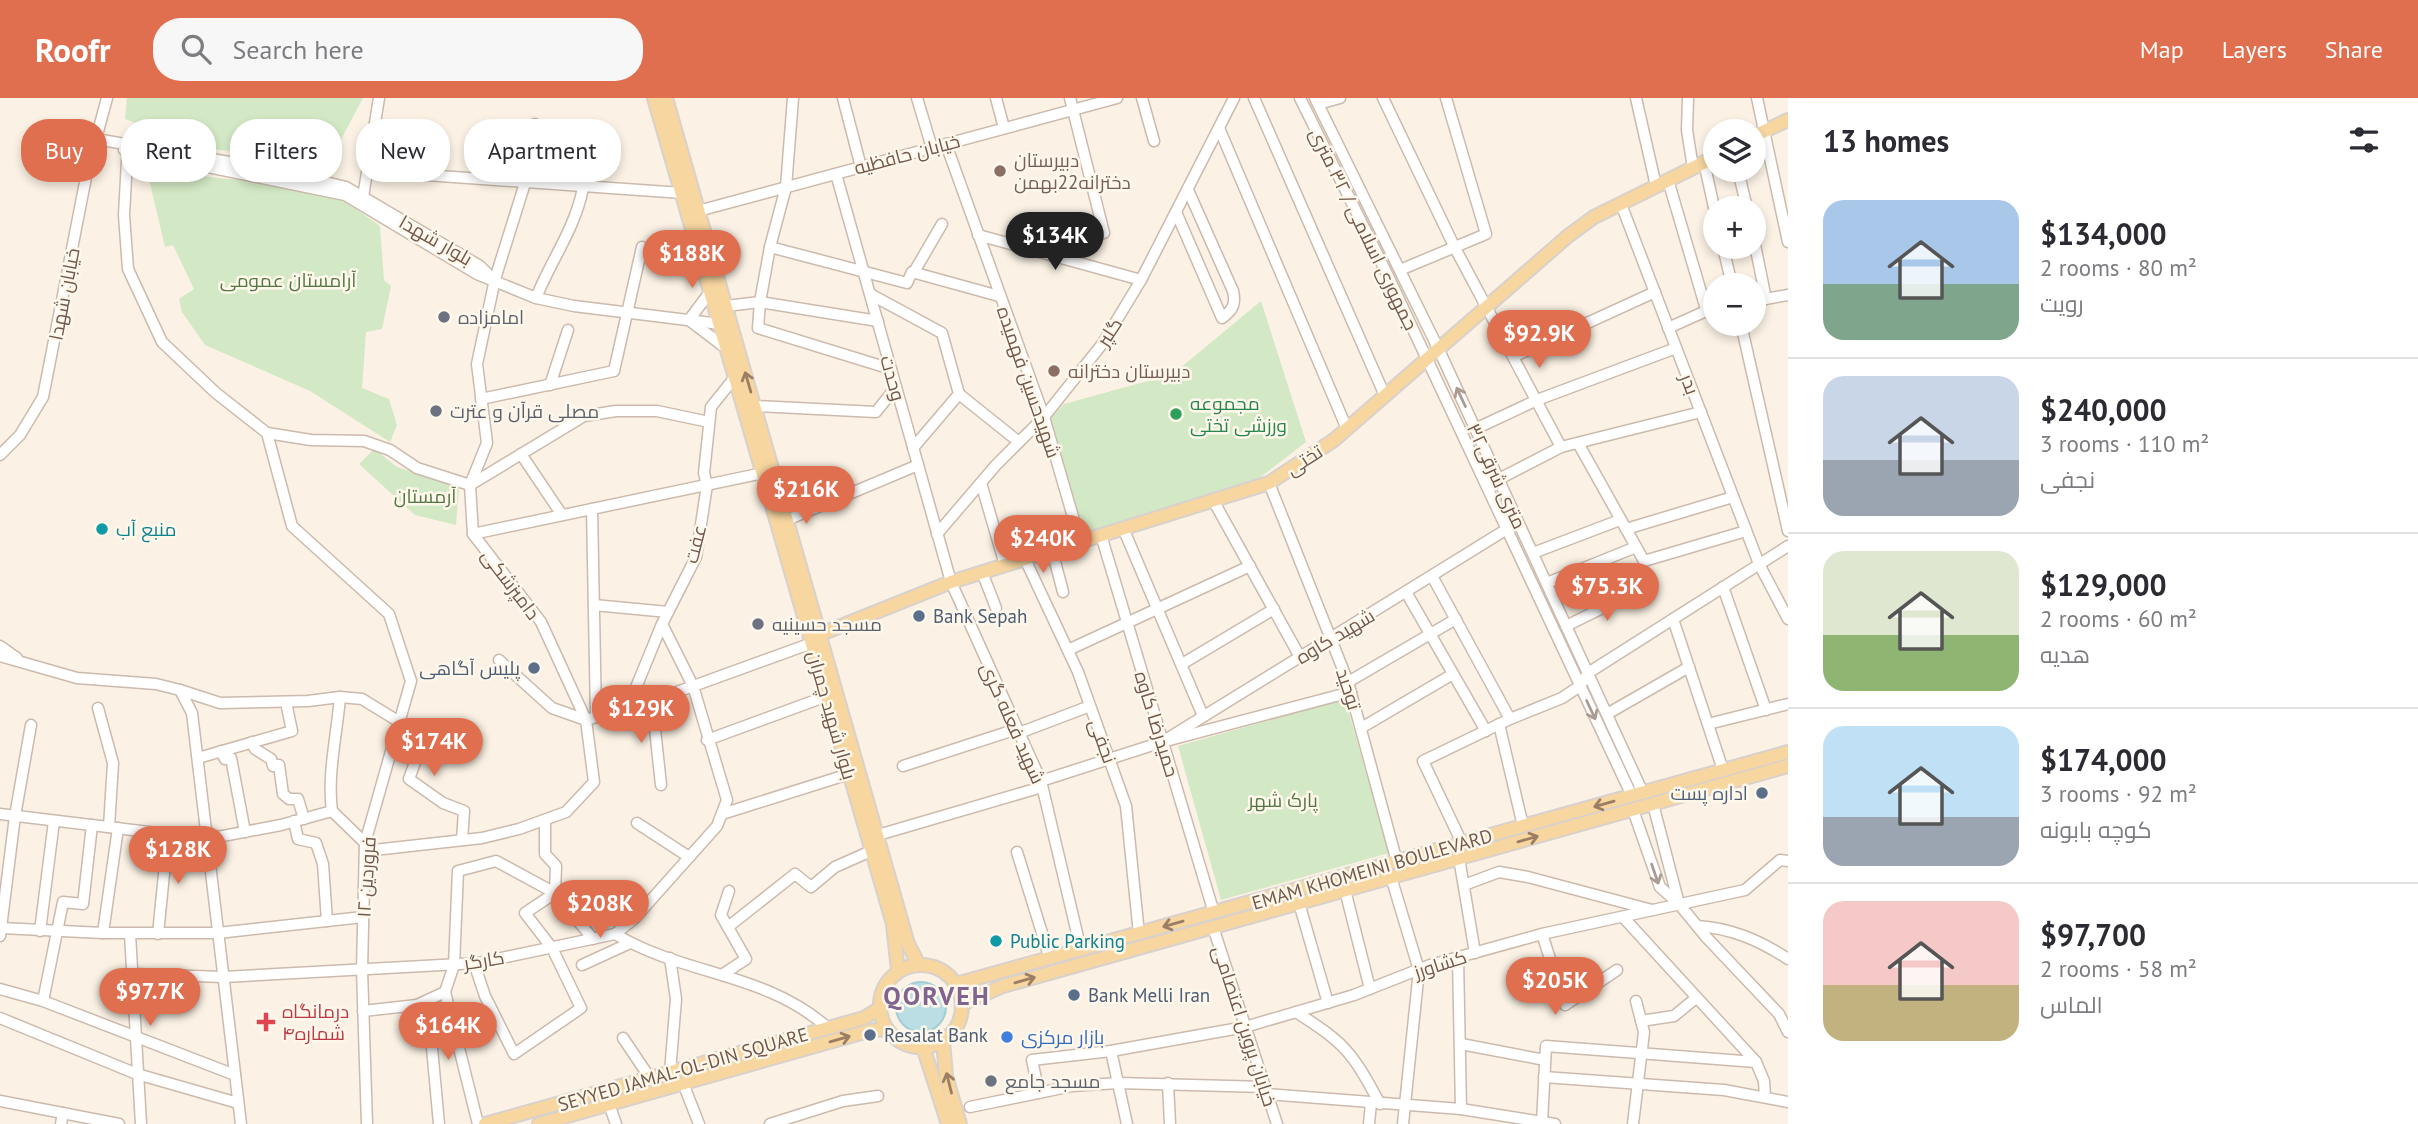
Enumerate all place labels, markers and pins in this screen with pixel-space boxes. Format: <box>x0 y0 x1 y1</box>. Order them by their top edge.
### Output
place label: دبیرستان دخترانه22بهمن <box>1014 148 1131 194</box>
marker: دبیرستان دخترانه22بهمن <box>992 163 1008 179</box>
pin: $134K <box>1006 212 1104 272</box>
pin: $188K <box>643 230 741 290</box>
place label: امامزاده <box>458 305 524 329</box>
marker: امامزاده <box>436 309 452 325</box>
pin: $92.9K <box>1482 310 1596 370</box>
place label: دبیرستان دخترانه <box>1068 359 1190 383</box>
marker: دبیرستان دخترانه <box>1046 363 1062 379</box>
place label: مجموعه ورزشی تختی <box>1190 391 1287 437</box>
place label: مصلی قرآن و عترت <box>450 399 599 423</box>
marker: مصلی قرآن و عترت <box>428 403 444 419</box>
marker: مجموعه ورزشی تختی <box>1168 406 1184 422</box>
pin: $216K <box>757 466 855 526</box>
pin: $240K <box>994 516 1092 575</box>
place label: منبع آب <box>116 517 177 543</box>
marker: منبع آب <box>94 521 110 537</box>
pin: $75.3K <box>1550 564 1664 623</box>
place label: Bank Sepah <box>933 604 1027 628</box>
marker: Bank Sepah <box>911 608 927 624</box>
place label: مسجد حسینیه <box>772 612 882 636</box>
marker: مسجد حسینیه <box>750 616 766 632</box>
place label: پلیس آگاهی <box>419 656 520 681</box>
marker: پلیس آگاهی <box>526 660 542 676</box>
pin: $129K <box>592 686 690 745</box>
pin: $174K <box>385 718 483 778</box>
place label: اداره پست <box>1670 781 1748 806</box>
marker: اداره پست <box>1754 785 1770 801</box>
pin: $128K <box>129 826 227 886</box>
pin: $208K <box>551 880 649 940</box>
place label: Public Parking <box>1010 929 1125 953</box>
marker: Public Parking <box>988 933 1004 949</box>
pin: $205K <box>1506 958 1604 1017</box>
pin: $97.7K <box>93 968 207 1028</box>
place label: Bank Melli Iran <box>1088 983 1210 1007</box>
marker: Bank Melli Iran <box>1066 987 1082 1003</box>
place label: درمانگاه شماره۴ <box>282 999 349 1045</box>
pin: $164K <box>399 1002 497 1062</box>
marker: درمانگاه شماره۴ <box>256 1012 276 1032</box>
place label: Resalat Bank <box>884 1023 988 1047</box>
place label: بازار مرکزی <box>1021 1025 1104 1049</box>
marker: Resalat Bank <box>862 1027 878 1043</box>
marker: بازار مرکزی <box>999 1029 1015 1045</box>
place label: مسجد جامع <box>1005 1069 1101 1095</box>
marker: مسجد جامع <box>983 1073 999 1089</box>

